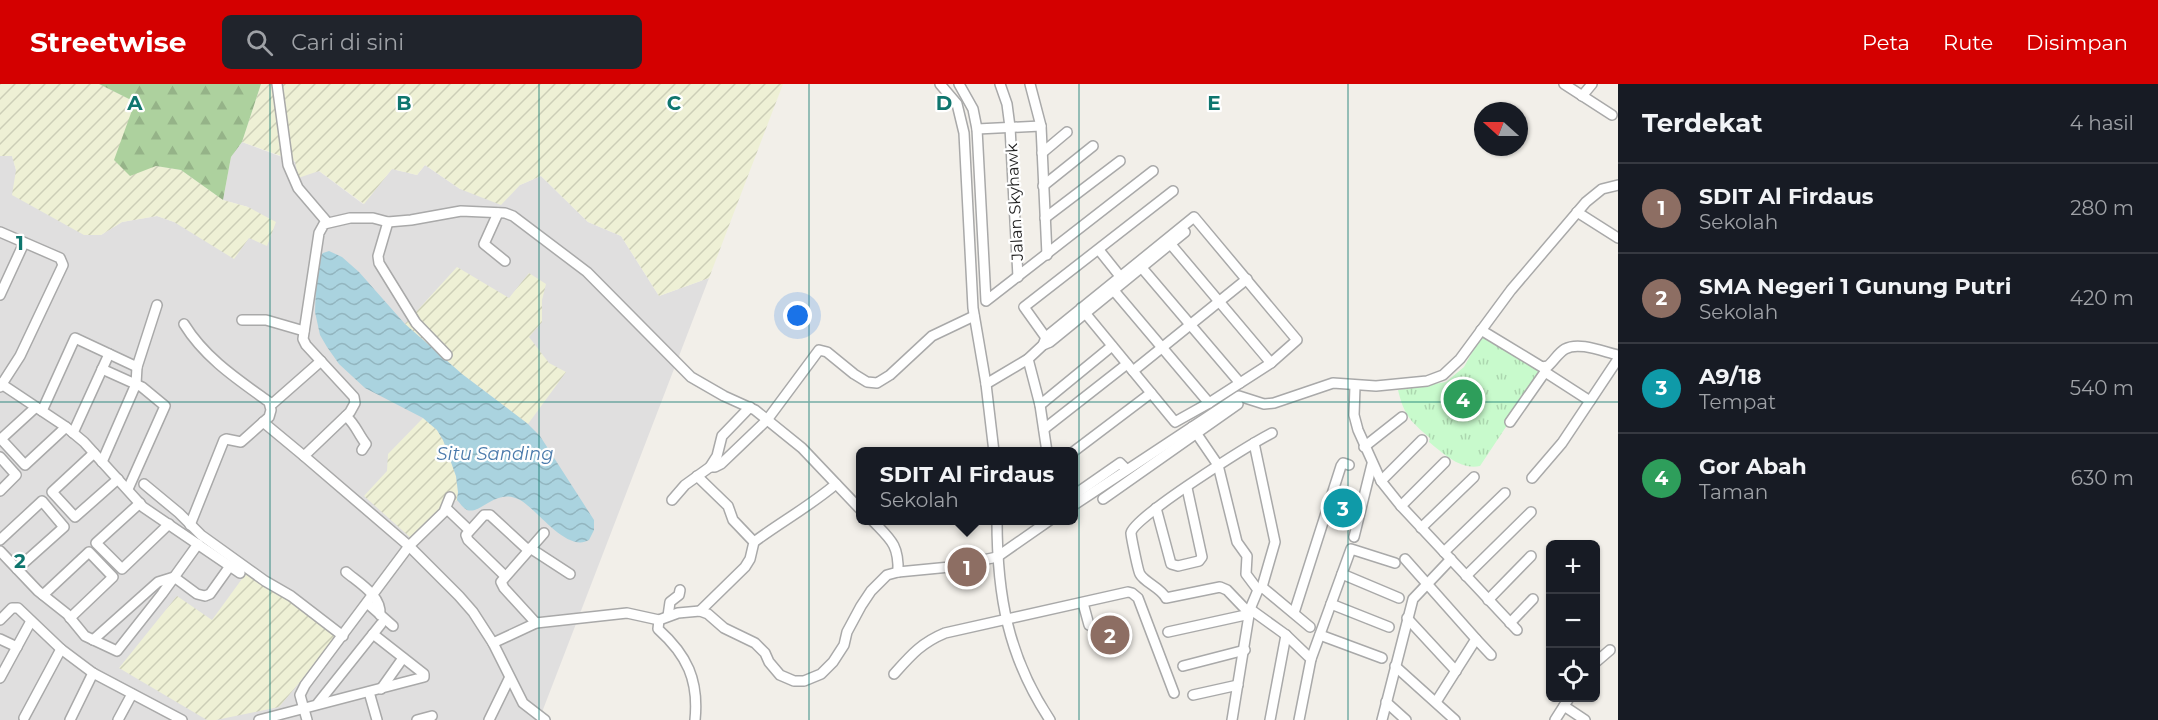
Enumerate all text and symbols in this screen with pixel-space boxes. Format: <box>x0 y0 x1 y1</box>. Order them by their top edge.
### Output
search box <box>222 15 642 69</box>
text: Streetwise <box>30 25 186 59</box>
icon: search <box>243 26 276 59</box>
text: Cari di sini <box>291 29 404 56</box>
text: Peta <box>1862 30 1910 55</box>
text: Rute <box>1943 30 1993 55</box>
text: Disimpan <box>2026 30 2128 55</box>
text: A <box>126 91 143 115</box>
text: B <box>396 91 412 115</box>
text: C <box>667 91 682 115</box>
text: D <box>936 91 952 115</box>
text: E <box>1207 91 1221 115</box>
north arrow <box>1474 102 1528 156</box>
text: Terdekat <box>1642 107 1763 139</box>
text: 4 hasil <box>2070 111 2134 135</box>
street label: Jalan Skyhawk <box>1002 142 1027 262</box>
text: SDIT Al Firdaus <box>1699 183 1874 210</box>
text: 1 <box>1658 196 1665 220</box>
text: 280 m <box>2070 196 2134 220</box>
text: Sekolah <box>1699 210 1778 234</box>
text: 1 <box>16 231 24 255</box>
text: SMA Negeri 1 Gunung Putri <box>1699 273 2011 300</box>
text: 2 <box>1656 286 1667 310</box>
text: 420 m <box>2070 286 2134 310</box>
text: Sekolah <box>1699 300 1778 324</box>
your location <box>783 301 812 330</box>
text: A9/18 <box>1699 363 1762 390</box>
pin: 4 <box>1444 376 1482 422</box>
text: 3 <box>1656 376 1667 400</box>
text: 540 m <box>2070 376 2134 400</box>
text: Tempat <box>1699 390 1776 414</box>
water label: Situ Sanding <box>436 443 554 465</box>
popup <box>856 447 1078 525</box>
text: Gor Abah <box>1699 453 1807 480</box>
text: SDIT Al Firdaus <box>880 461 1054 488</box>
text: 4 <box>1655 466 1668 490</box>
text: 630 m <box>2071 466 2134 490</box>
text: Taman <box>1699 480 1768 504</box>
pin: 3 <box>1324 486 1362 530</box>
text: Sekolah <box>880 488 959 512</box>
map controls <box>1546 540 1600 702</box>
button: + <box>1546 540 1600 594</box>
pin: 1 <box>948 544 986 590</box>
text: 2 <box>14 549 26 573</box>
button: − <box>1546 594 1600 648</box>
pin: 2 <box>1090 612 1130 658</box>
button: locate <box>1546 648 1600 702</box>

